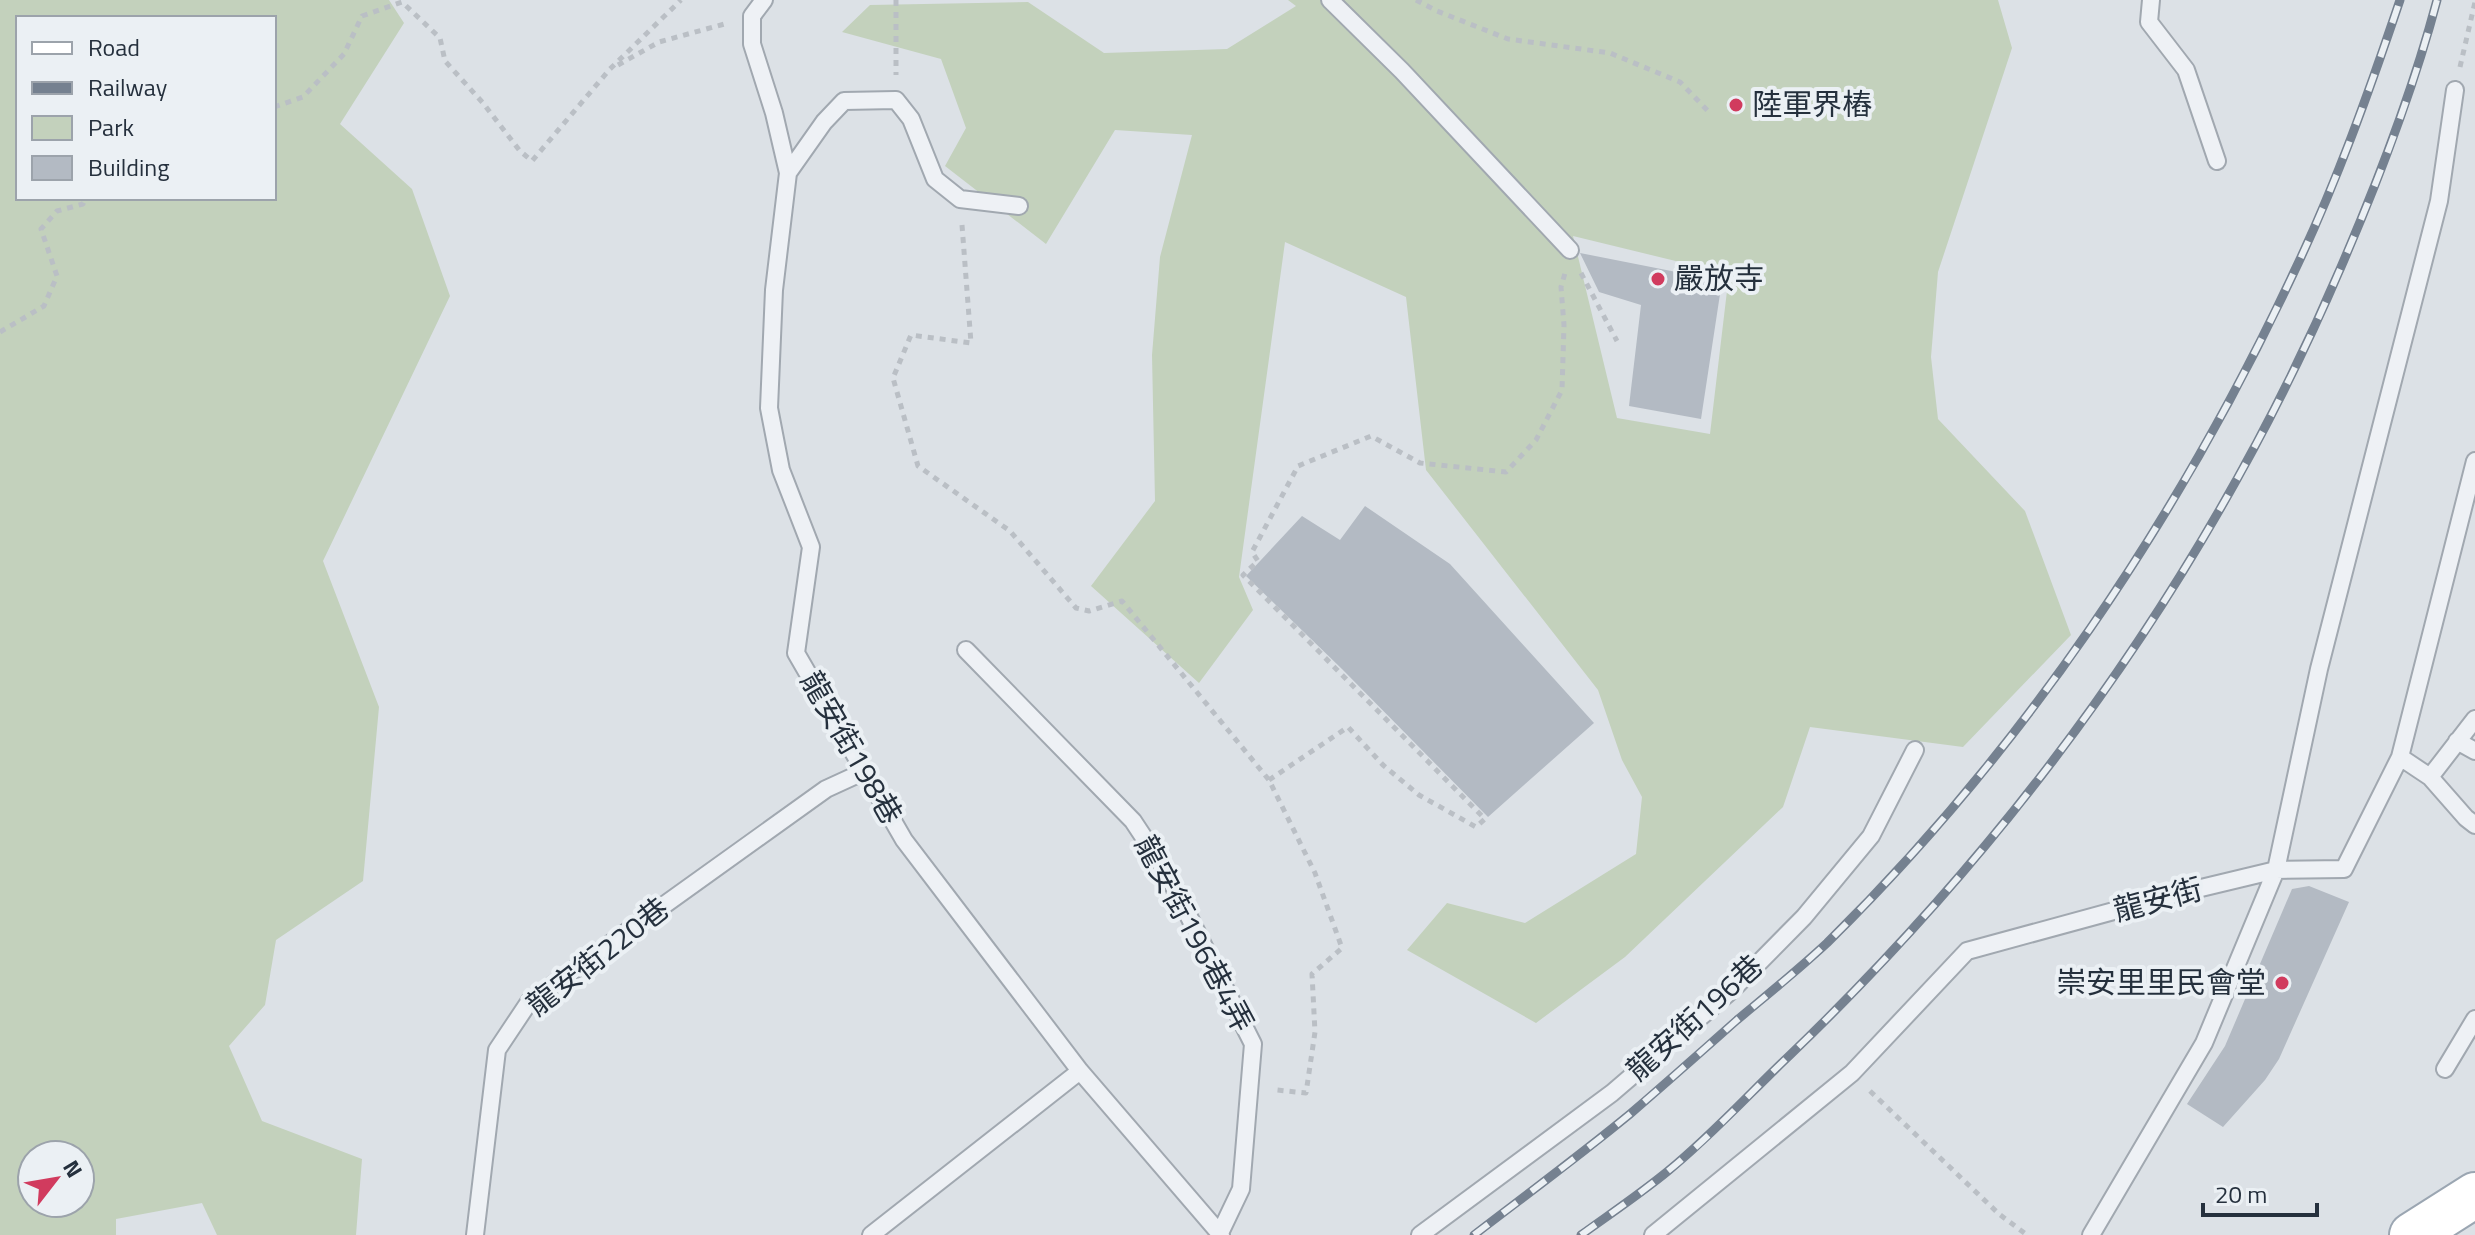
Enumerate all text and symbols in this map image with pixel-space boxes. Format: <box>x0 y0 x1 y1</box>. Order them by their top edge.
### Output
legend <box>16 16 276 200</box>
text: Road <box>88 29 140 65</box>
text: Railway <box>88 69 168 105</box>
place label: 陸軍界樁 <box>1752 81 1872 127</box>
marker: 陸軍界樁 <box>1727 96 1745 114</box>
text: Park <box>88 109 134 145</box>
text: Building <box>88 149 170 185</box>
place label: 嚴放寺 <box>1674 255 1764 301</box>
marker: 嚴放寺 <box>1649 270 1667 288</box>
street label: 龍安街198巷 <box>789 662 914 833</box>
street label: 龍安街196巷4弄 <box>1124 827 1266 1040</box>
street label: 龍安街 <box>2108 865 2207 933</box>
street label: 龍安街220巷 <box>516 886 679 1027</box>
street label: 龍安街196巷 <box>1616 943 1773 1091</box>
place label: 崇安里里民會堂 <box>2056 959 2266 1005</box>
marker: 崇安里里民會堂 <box>2273 974 2291 992</box>
north arrow <box>16 1139 96 1219</box>
text: N <box>55 1153 92 1184</box>
scale bar <box>2203 1167 2317 1217</box>
text: 20 m <box>2215 1176 2267 1212</box>

